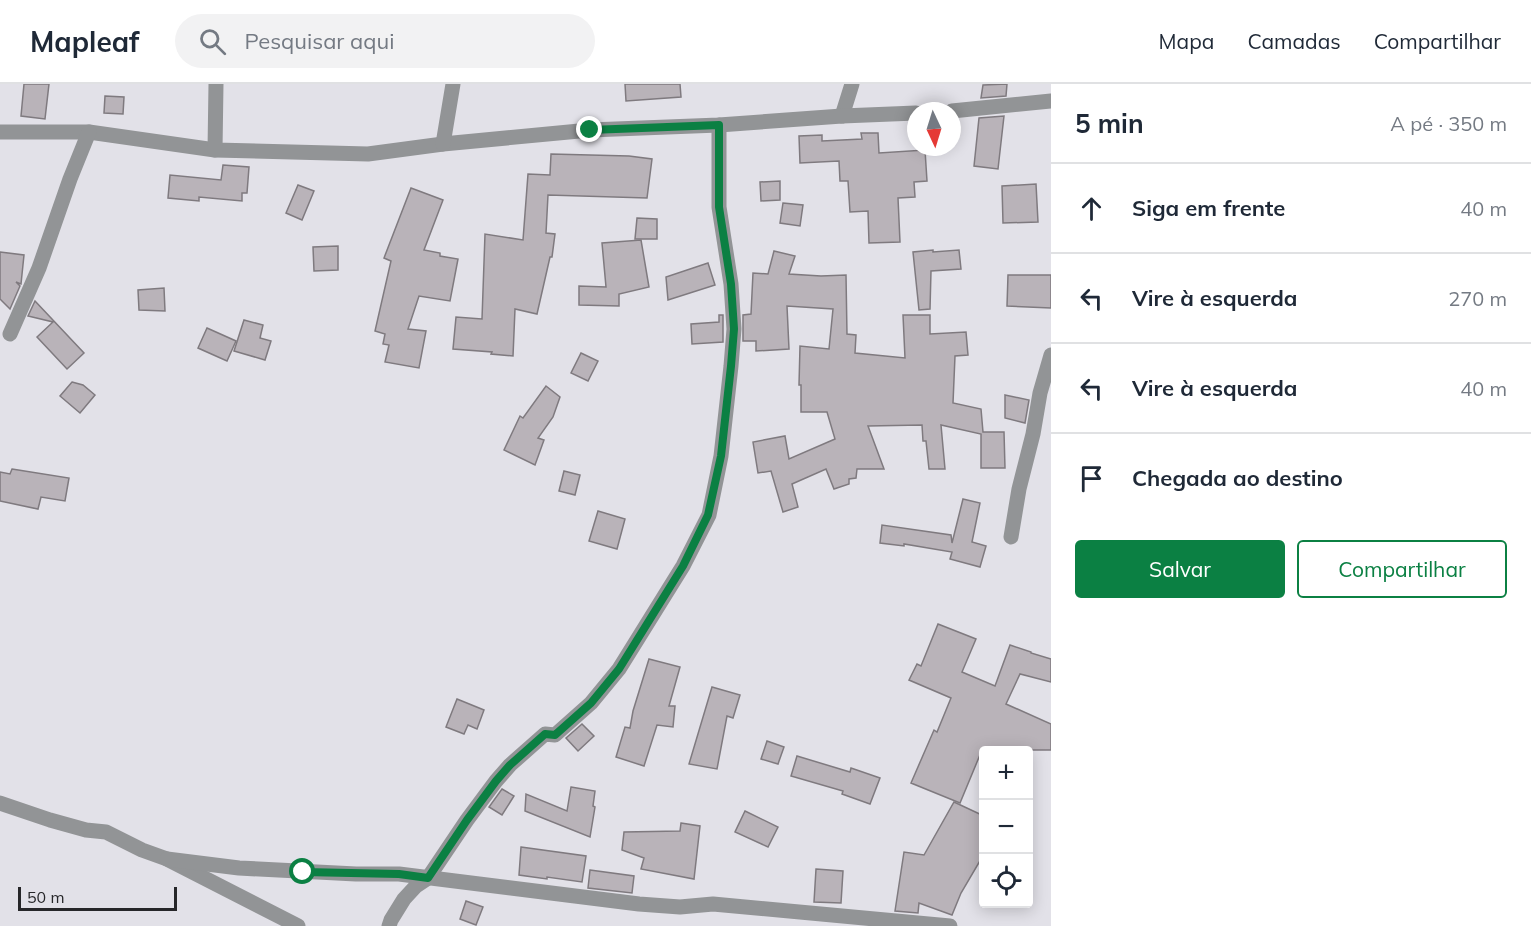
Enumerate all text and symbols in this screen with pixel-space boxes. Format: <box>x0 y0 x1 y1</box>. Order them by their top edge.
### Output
search box <box>175 14 595 68</box>
text: Mapleaf <box>30 24 139 59</box>
icon: search <box>196 25 229 58</box>
text: Pesquisar aqui <box>244 27 394 55</box>
text: Mapa <box>1159 28 1214 54</box>
text: Camadas <box>1247 28 1341 54</box>
text: Compartilhar <box>1374 28 1501 54</box>
north arrow <box>907 102 961 156</box>
text: 5 min <box>1075 107 1144 140</box>
text: A pé · 350 m <box>1390 111 1507 136</box>
route end <box>576 116 602 142</box>
icon: ahead <box>1075 192 1108 225</box>
text: Siga em frente <box>1132 194 1285 222</box>
text: 40 m <box>1460 196 1507 221</box>
icon: left <box>1075 282 1108 315</box>
text: Vire à esquerda <box>1132 284 1297 312</box>
text: 270 m <box>1448 286 1507 311</box>
icon: left <box>1075 372 1108 405</box>
text: Vire à esquerda <box>1132 374 1297 402</box>
text: 40 m <box>1460 376 1507 401</box>
icon: arrive <box>1075 462 1108 495</box>
text: Chegada ao destino <box>1132 464 1343 492</box>
button: Salvar <box>1075 540 1285 598</box>
button: Compartilhar <box>1297 540 1507 598</box>
map controls <box>979 746 1033 908</box>
button: + <box>979 746 1033 800</box>
button: − <box>979 800 1033 854</box>
button: locate <box>979 854 1033 908</box>
route start <box>289 858 315 884</box>
scale bar <box>18 884 177 912</box>
text: 50 m <box>27 887 64 907</box>

